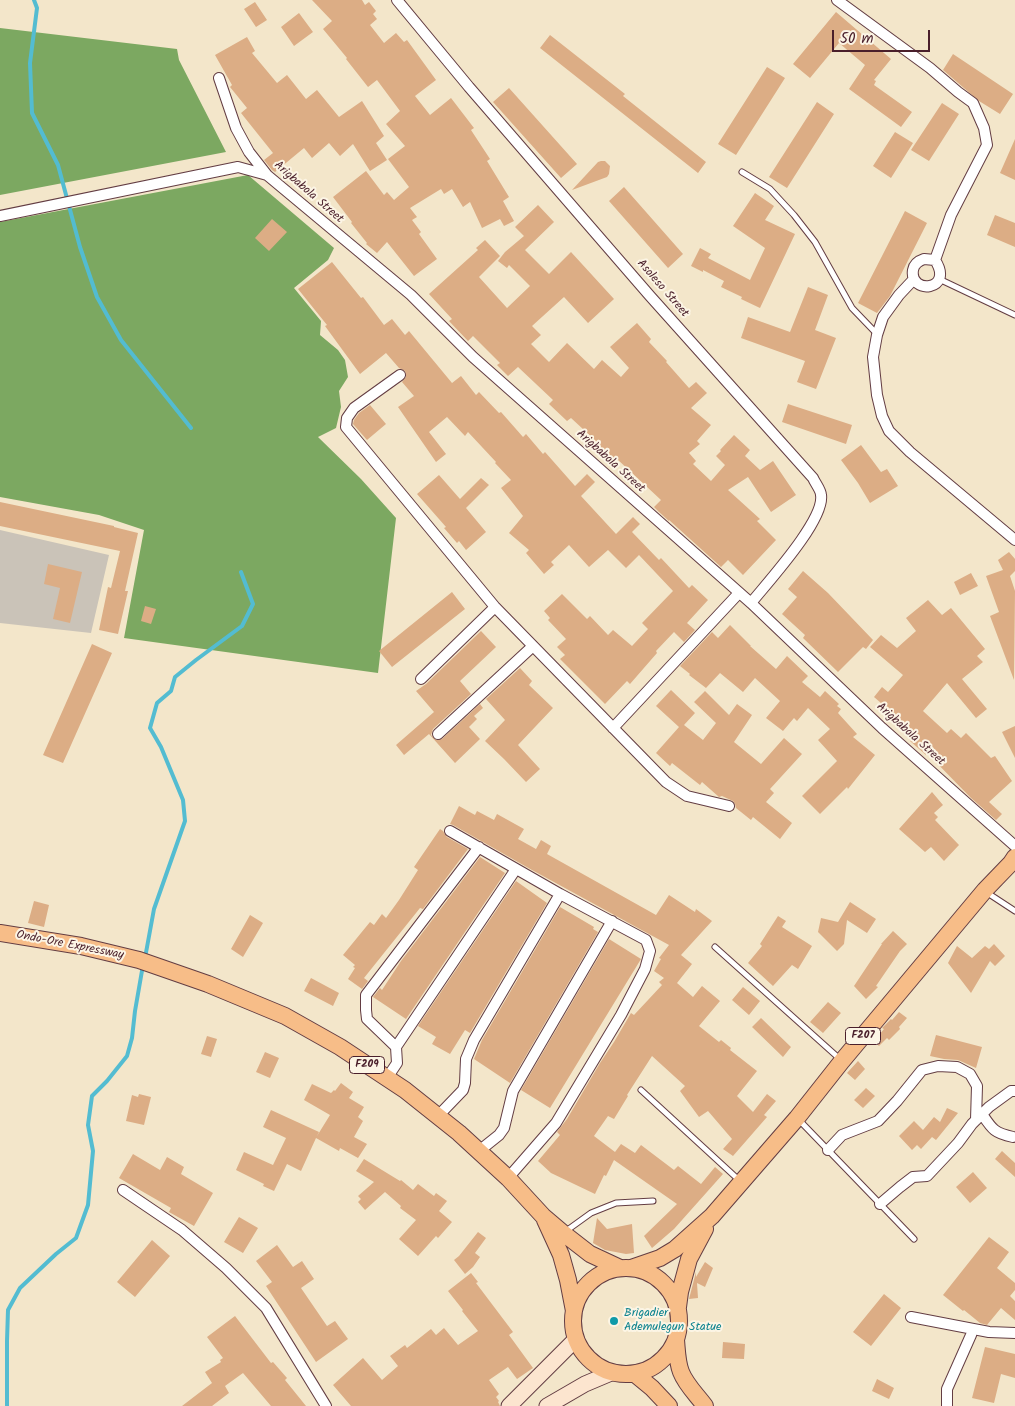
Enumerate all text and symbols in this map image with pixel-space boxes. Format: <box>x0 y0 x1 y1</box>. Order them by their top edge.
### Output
scale bar <box>835 20 932 52</box>
text: 50 m <box>840 27 874 51</box>
street label: Arigbabola Street <box>270 159 346 227</box>
street label: Asoleso Street <box>633 257 691 321</box>
street label: Arigbabola Street <box>573 427 647 497</box>
street label: Arigbabola Street <box>873 700 947 770</box>
street label: Ondo-Ore Expressway <box>15 929 125 963</box>
road number: F207 <box>846 1028 880 1044</box>
road number: F209 <box>350 1056 384 1074</box>
place label: Brigadier Ademulegun Statue <box>624 1307 721 1335</box>
marker: Brigadier Ademulegun Statue <box>608 1315 620 1327</box>

